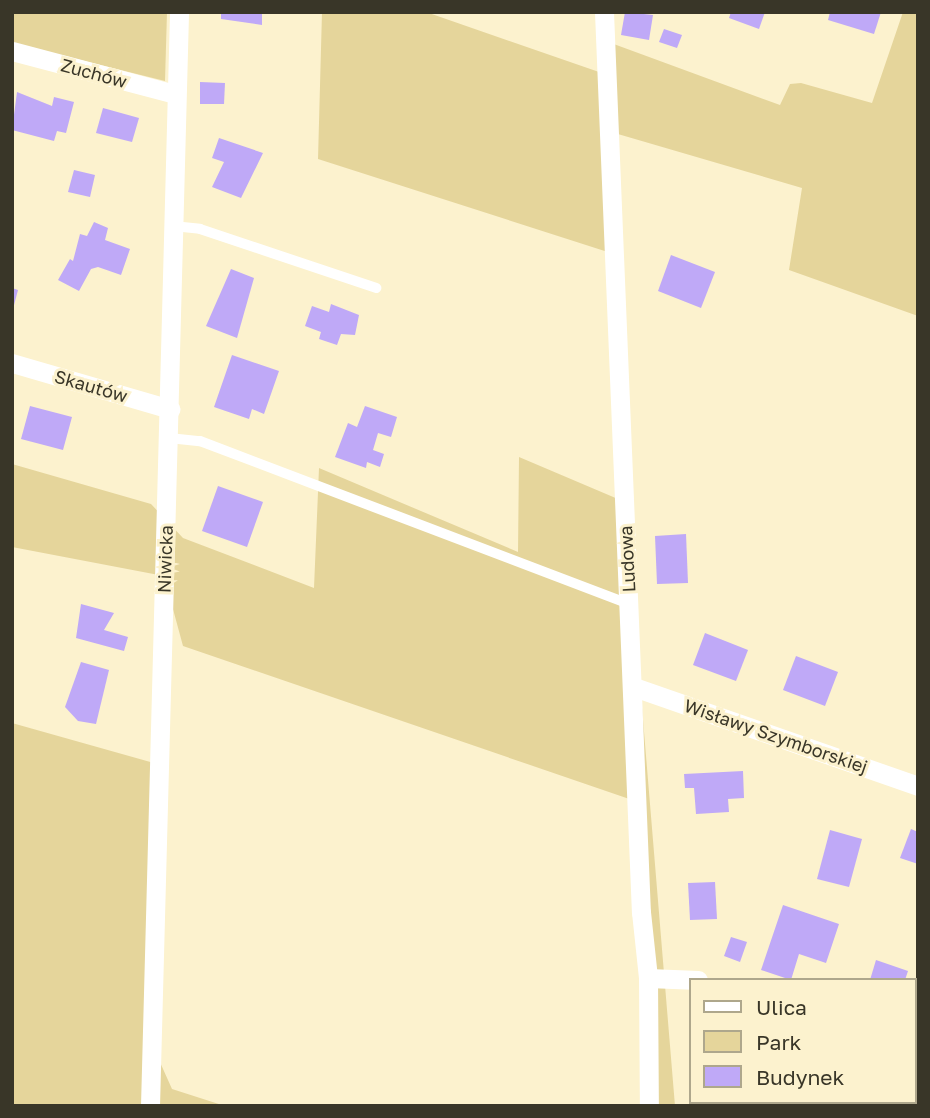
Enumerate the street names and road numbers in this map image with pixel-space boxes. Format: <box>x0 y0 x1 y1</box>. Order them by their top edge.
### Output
street label: Zuchów <box>59 54 129 92</box>
street label: Skautów <box>52 365 130 407</box>
street label: Niwicka <box>153 525 177 593</box>
street label: Ludowa <box>614 525 640 593</box>
street label: Wisławy Szymborskiej <box>681 694 871 778</box>

